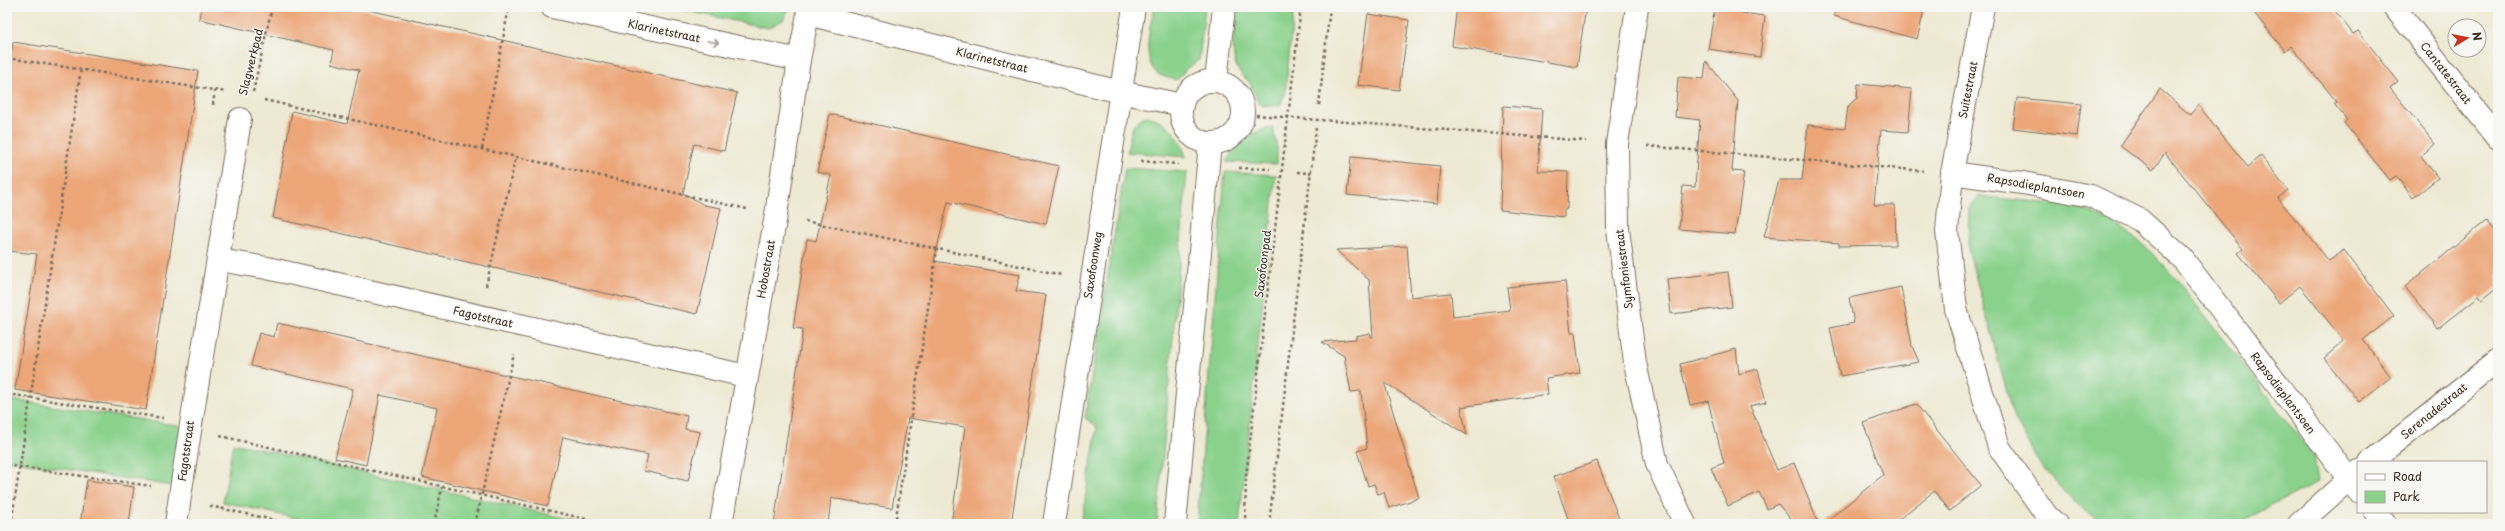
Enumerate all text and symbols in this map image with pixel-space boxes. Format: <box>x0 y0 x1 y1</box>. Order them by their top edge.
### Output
street label: Klarinetstraat <box>626 15 702 47</box>
north arrow <box>2447 18 2487 58</box>
street label: Slagwerkpad <box>234 26 267 97</box>
text: N <box>2468 30 2487 42</box>
one-way arrow <box>707 38 720 46</box>
street label: Cantatestraat <box>2417 38 2476 108</box>
street label: Klarinetstraat <box>954 42 1030 77</box>
street label: Suitestraat <box>1954 60 1981 120</box>
street label: Rapsodieplantsoen <box>1986 169 2086 202</box>
street label: Symfoniestraat <box>1610 228 1637 310</box>
street label: Saxofoonpad <box>1250 229 1275 299</box>
street label: Saxofoonweg <box>1079 230 1106 300</box>
street label: Hobostraat <box>752 238 779 300</box>
street label: Fagotstraat <box>451 301 515 332</box>
street label: Rapsodieplantsoen <box>2247 348 2320 437</box>
street label: Serenadestraat <box>2397 378 2471 443</box>
street label: Fagotstraat <box>173 419 198 482</box>
legend <box>2357 461 2487 513</box>
text: Road <box>2393 467 2422 485</box>
text: Park <box>2393 487 2420 505</box>

